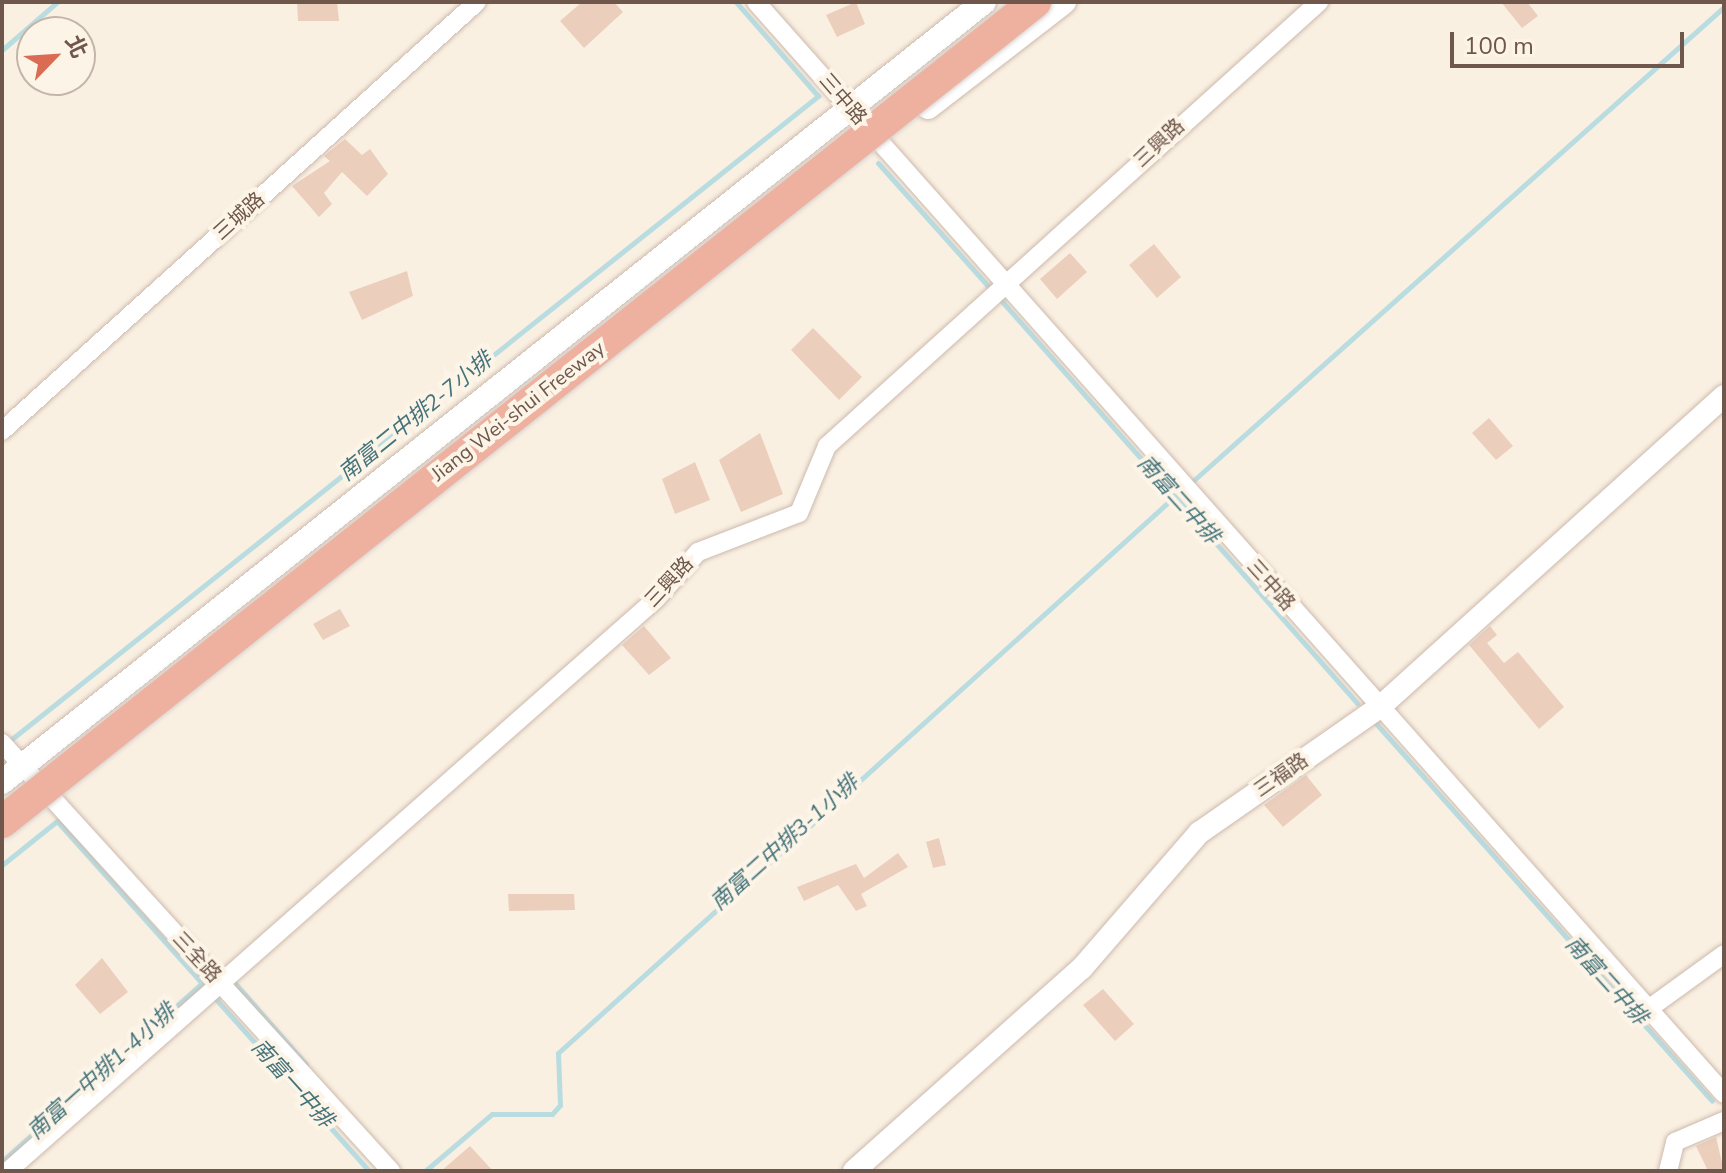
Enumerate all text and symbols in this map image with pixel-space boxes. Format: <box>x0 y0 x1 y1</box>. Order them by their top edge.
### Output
north arrow <box>16 16 96 96</box>
scale bar <box>1454 16 1688 66</box>
text: 北 <box>58 30 94 63</box>
text: 100 m <box>1464 30 1534 62</box>
street label: 三中路 <box>814 68 872 130</box>
street label: 三興路 <box>1129 114 1189 172</box>
street label: 三城路 <box>209 187 269 245</box>
street label: Jiang Wei-shui Freeway <box>427 336 609 486</box>
water label: 南富二中排2-7小排 <box>334 347 498 487</box>
water label: 南富二中排 <box>1131 450 1225 550</box>
street label: 三興路 <box>640 552 698 612</box>
street label: 三中路 <box>1242 555 1300 615</box>
street label: 三福路 <box>1250 748 1312 802</box>
water label: 南富二中排3-1小排 <box>706 770 864 916</box>
street label: 三全路 <box>168 927 226 987</box>
water label: 南富二中排 <box>1559 931 1653 1031</box>
water label: 南富一中排1-4小排 <box>23 999 181 1145</box>
water label: 南富一中排 <box>245 1034 339 1134</box>

